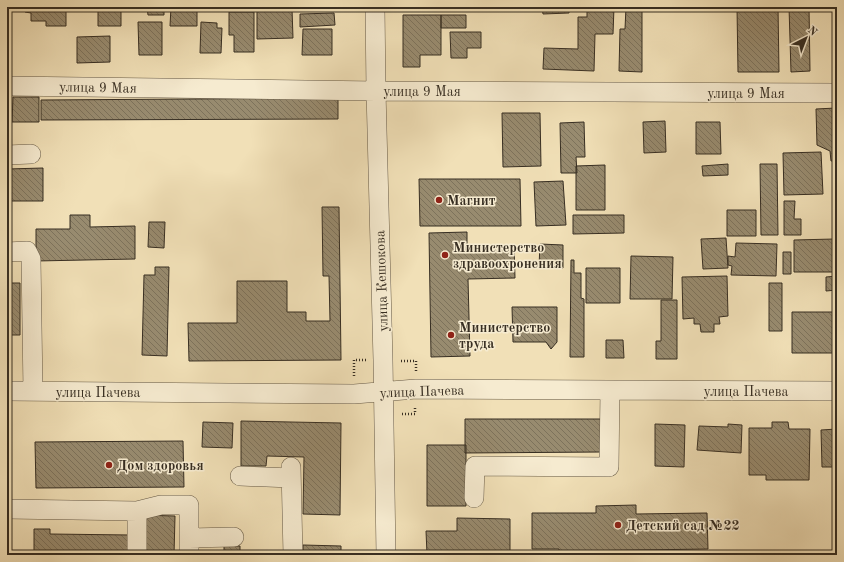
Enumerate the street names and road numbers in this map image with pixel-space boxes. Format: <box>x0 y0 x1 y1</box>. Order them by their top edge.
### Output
street label: улица 9 Мая <box>59 80 137 96</box>
street label: улица 9 Мая <box>383 85 461 99</box>
street label: улица 9 Мая <box>707 87 785 101</box>
street label: улица Кешокова <box>373 230 391 332</box>
street label: улица Пачева <box>379 384 465 400</box>
street label: улица Пачева <box>704 385 788 399</box>
street label: улица Пачева <box>56 386 140 400</box>

